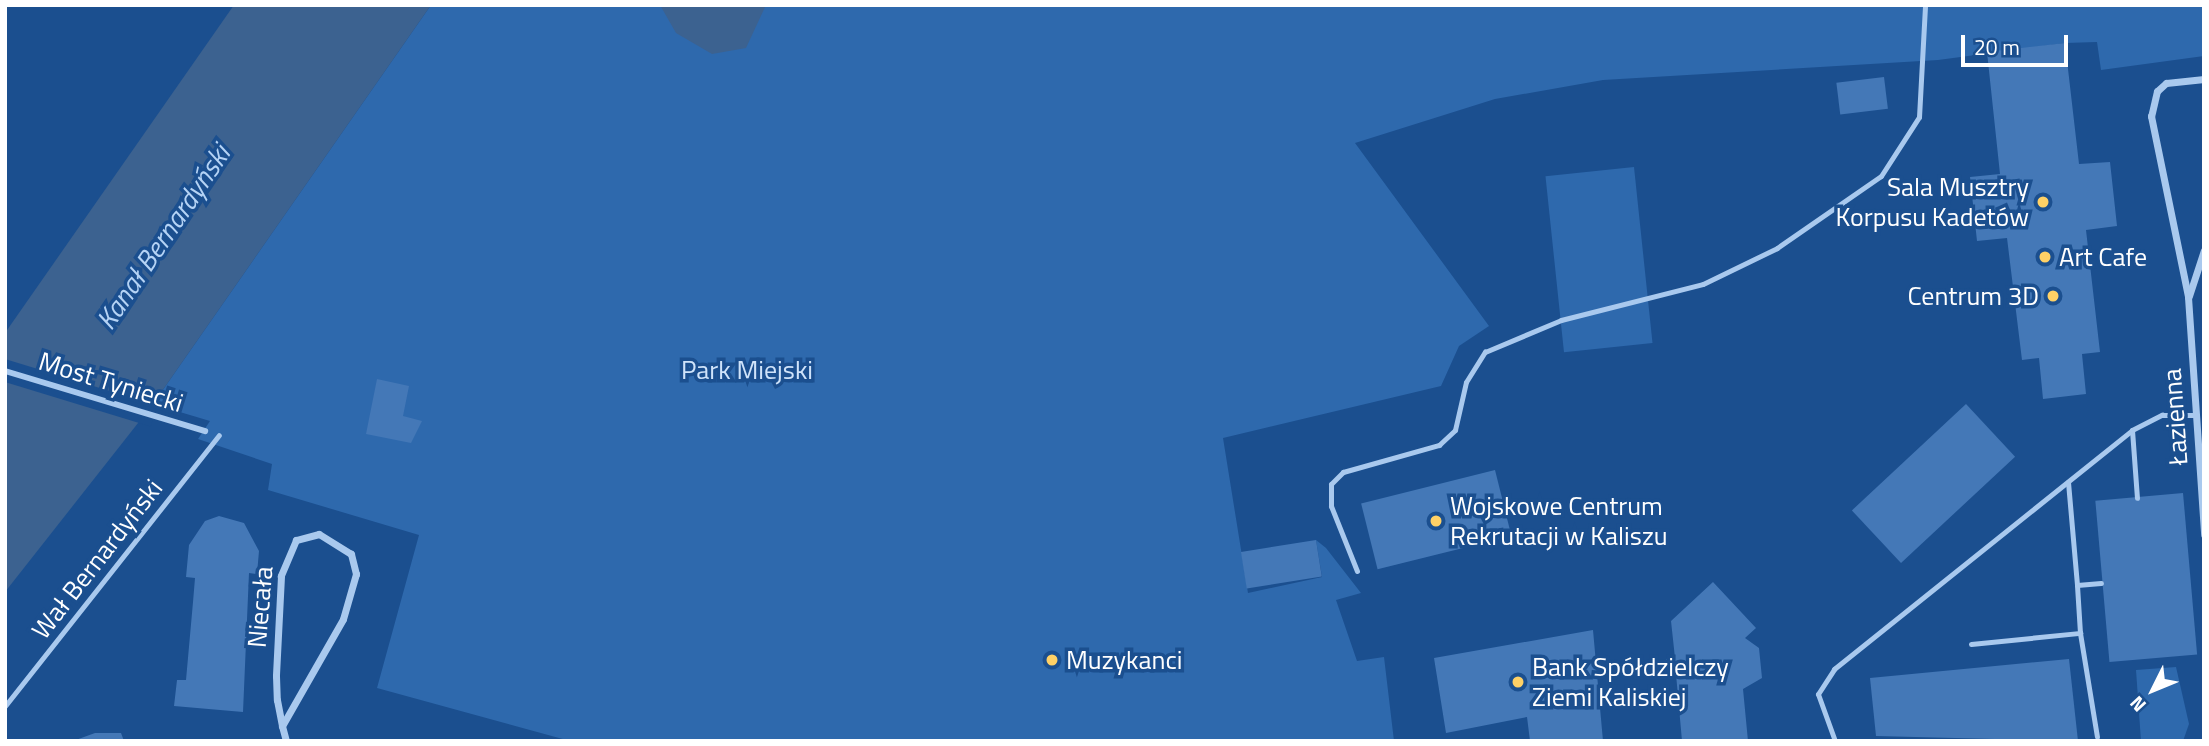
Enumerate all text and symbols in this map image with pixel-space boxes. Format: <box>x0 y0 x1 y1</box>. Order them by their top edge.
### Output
scale bar <box>1964 21 2071 65</box>
text: 20 m <box>1974 31 2020 63</box>
water label: Kanał Bernardyński <box>89 138 237 336</box>
place label: Sala Musztry Korpusu Kadetów <box>1836 171 2029 232</box>
marker: Sala Musztry Korpusu Kadetów <box>2035 194 2051 210</box>
place label: Art Cafe <box>2059 241 2147 273</box>
marker: Art Cafe <box>2037 249 2053 265</box>
place label: Centrum 3D <box>1907 280 2039 312</box>
marker: Centrum 3D <box>2045 288 2061 304</box>
street label: Most Tyniecki <box>35 345 187 419</box>
park label: Park Miejski <box>681 354 813 386</box>
street label: Łazienna <box>2156 367 2194 467</box>
street label: Wał Bernardyński <box>25 473 169 645</box>
place label: Wojskowe Centrum Rekrutacji w Kaliszu <box>1450 490 1668 552</box>
marker: Wojskowe Centrum Rekrutacji w Kaliszu <box>1428 513 1444 529</box>
street label: Niecała <box>241 565 279 649</box>
place label: Muzykanci <box>1066 644 1182 676</box>
place label: Bank Spółdzielczy Ziemi Kaliskiej <box>1532 651 1729 712</box>
marker: Muzykanci <box>1044 652 1060 668</box>
north arrow <box>2118 655 2188 725</box>
marker: Bank Spółdzielczy Ziemi Kaliskiej <box>1510 674 1526 690</box>
text: N <box>2122 690 2152 719</box>

